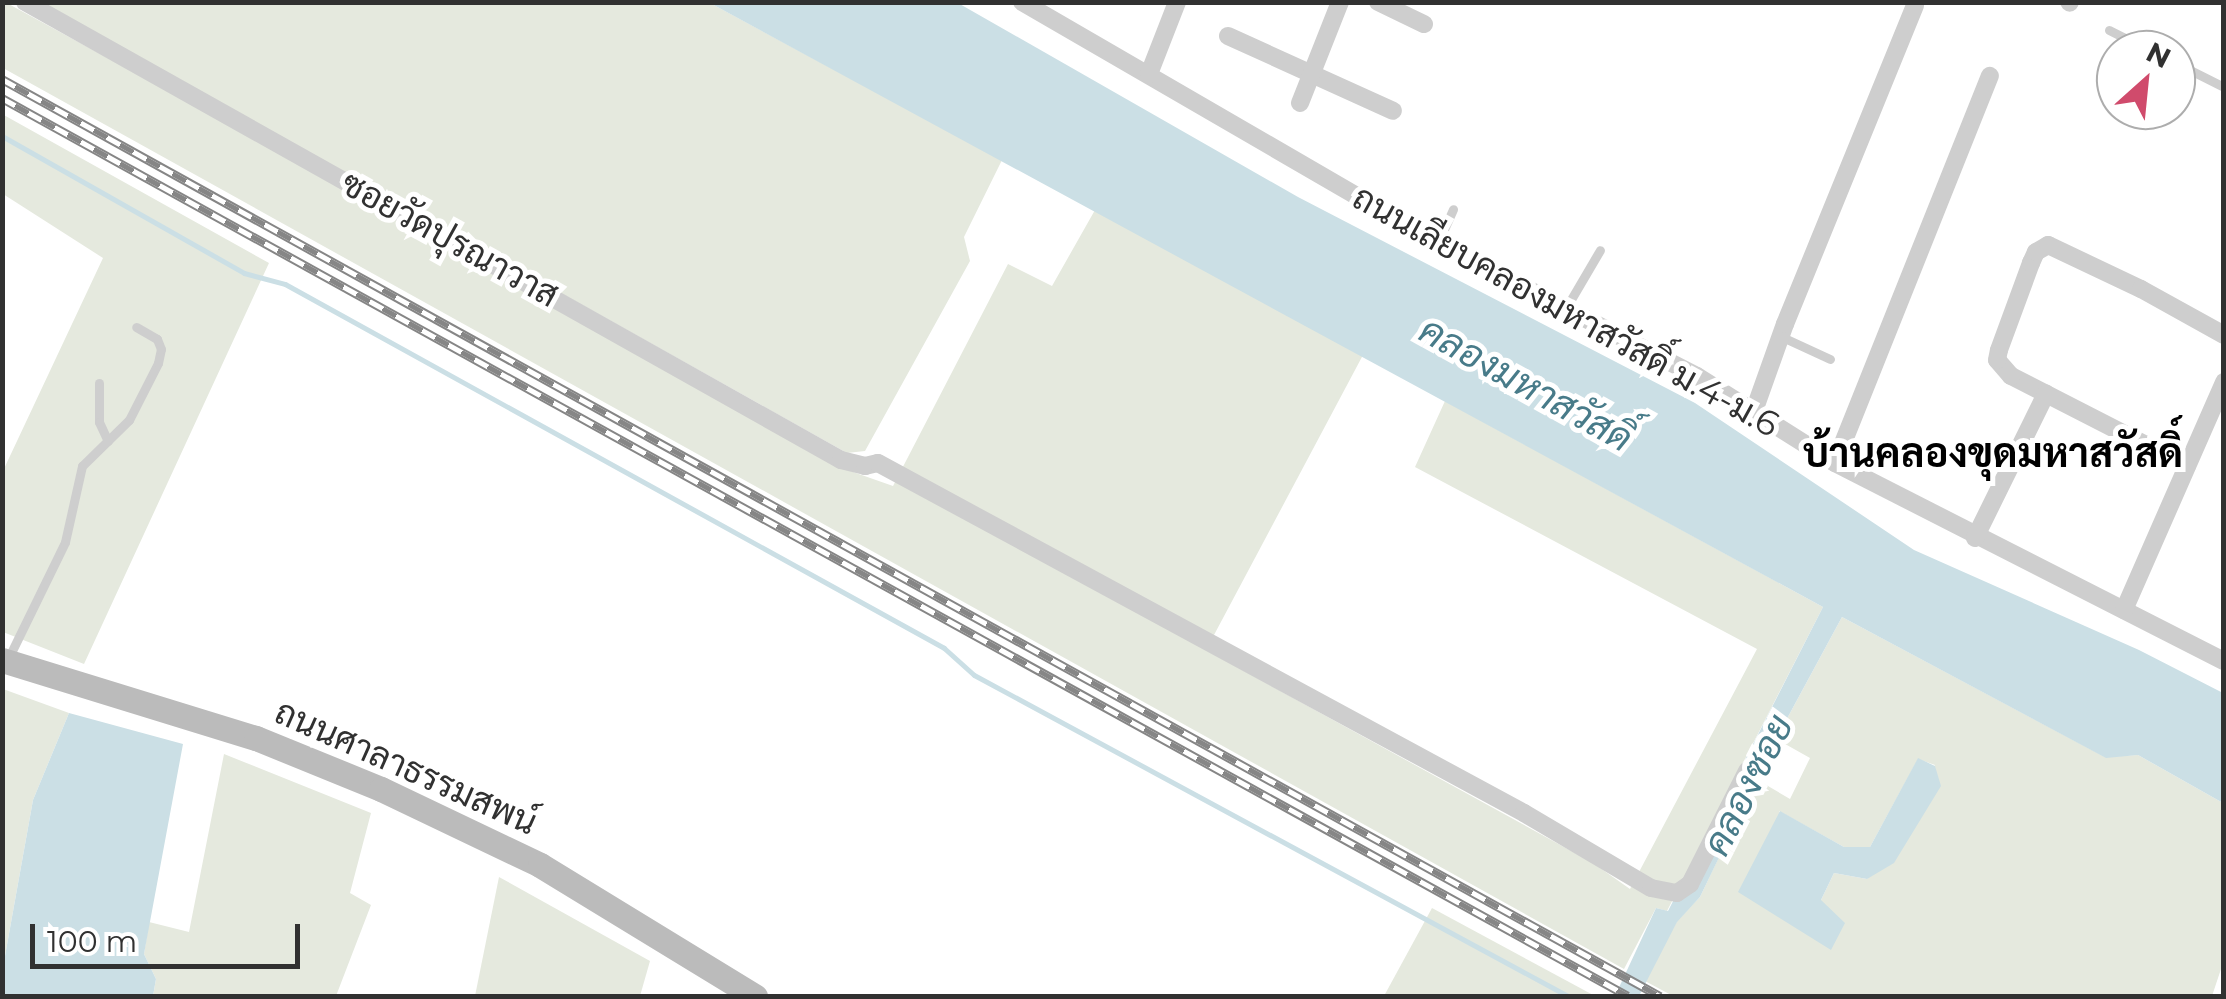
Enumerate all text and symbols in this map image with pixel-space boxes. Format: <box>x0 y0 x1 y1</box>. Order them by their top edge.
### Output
north arrow <box>2096 30 2196 130</box>
text: N <box>2141 35 2177 75</box>
street label: ซอยวัดปุรณาวาส <box>334 162 566 316</box>
street label: ถนนเลียบคลองมหาสวัสดิ์ ม.4-ม.6 <box>1346 176 1786 446</box>
water label: คลองมหาสวัสดิ์ <box>1412 307 1640 461</box>
district label: บ้านคลองขุดมหาสวัสดิ์ <box>1803 429 2183 477</box>
street label: ถนนศาลาธรรมสพน์ <box>268 690 544 844</box>
water label: คลองซอย <box>1693 707 1803 863</box>
scale bar <box>35 904 305 966</box>
text: 100 m <box>47 923 137 960</box>

